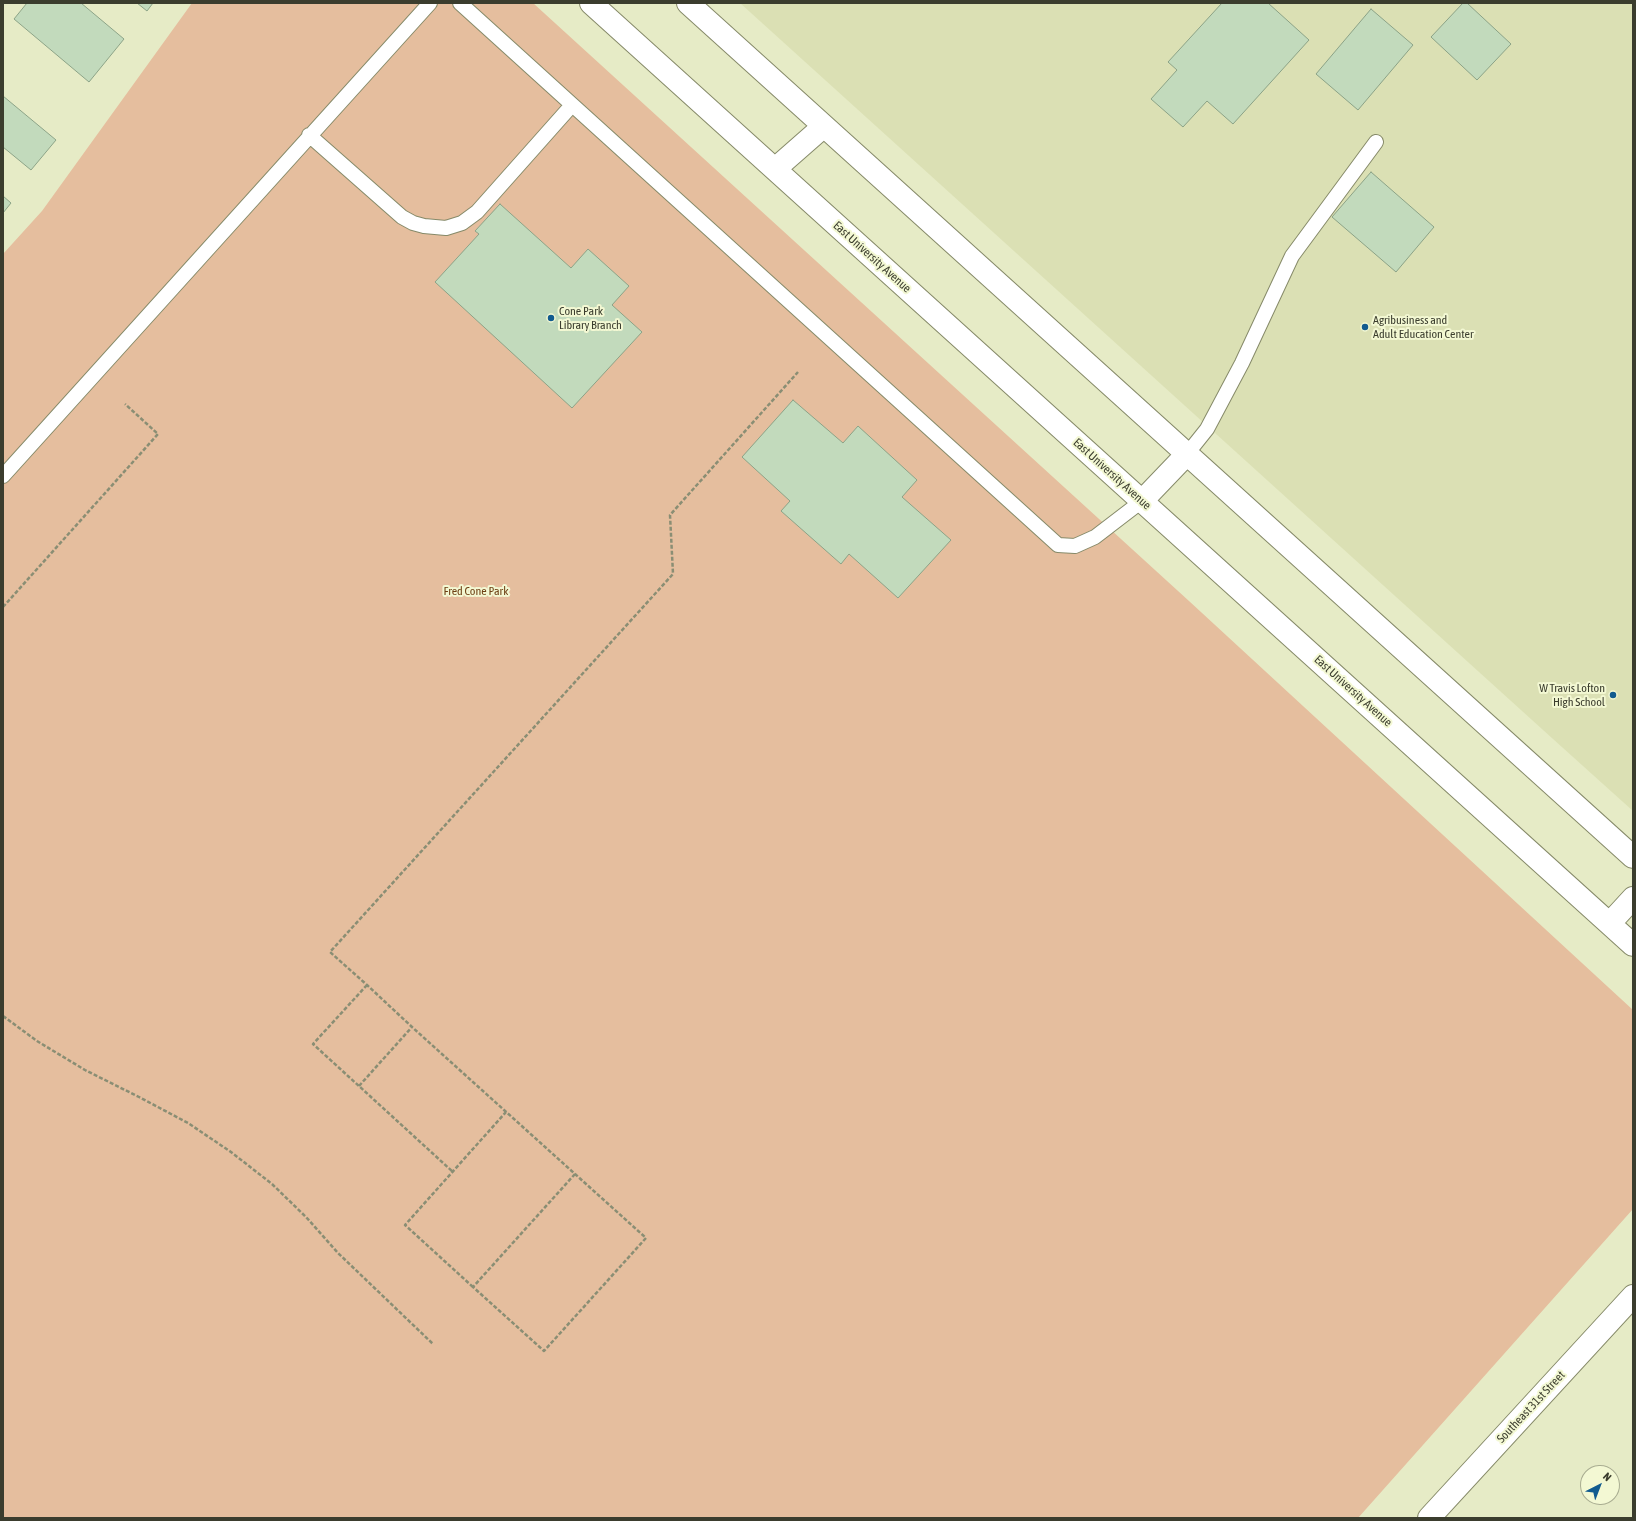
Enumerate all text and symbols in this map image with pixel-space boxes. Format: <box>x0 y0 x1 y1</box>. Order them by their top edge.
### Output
street label: East University Avenue <box>830 218 914 296</box>
place label: Cone Park Library Branch <box>559 304 622 332</box>
marker: Cone Park Library Branch <box>546 313 556 323</box>
place label: Agribusiness and Adult Education Center <box>1373 313 1474 341</box>
marker: Agribusiness and Adult Education Center <box>1360 322 1370 332</box>
street label: East University Avenue <box>1070 435 1154 513</box>
park label: Fred Cone Park <box>444 584 508 598</box>
street label: East University Avenue <box>1311 652 1395 730</box>
place label: W Travis Lofton High School <box>1539 681 1605 709</box>
marker: W Travis Lofton High School <box>1608 690 1618 700</box>
street label: Southeast 31st Street <box>1494 1368 1568 1446</box>
north arrow <box>1580 1465 1620 1505</box>
text: N <box>1601 1470 1614 1483</box>

